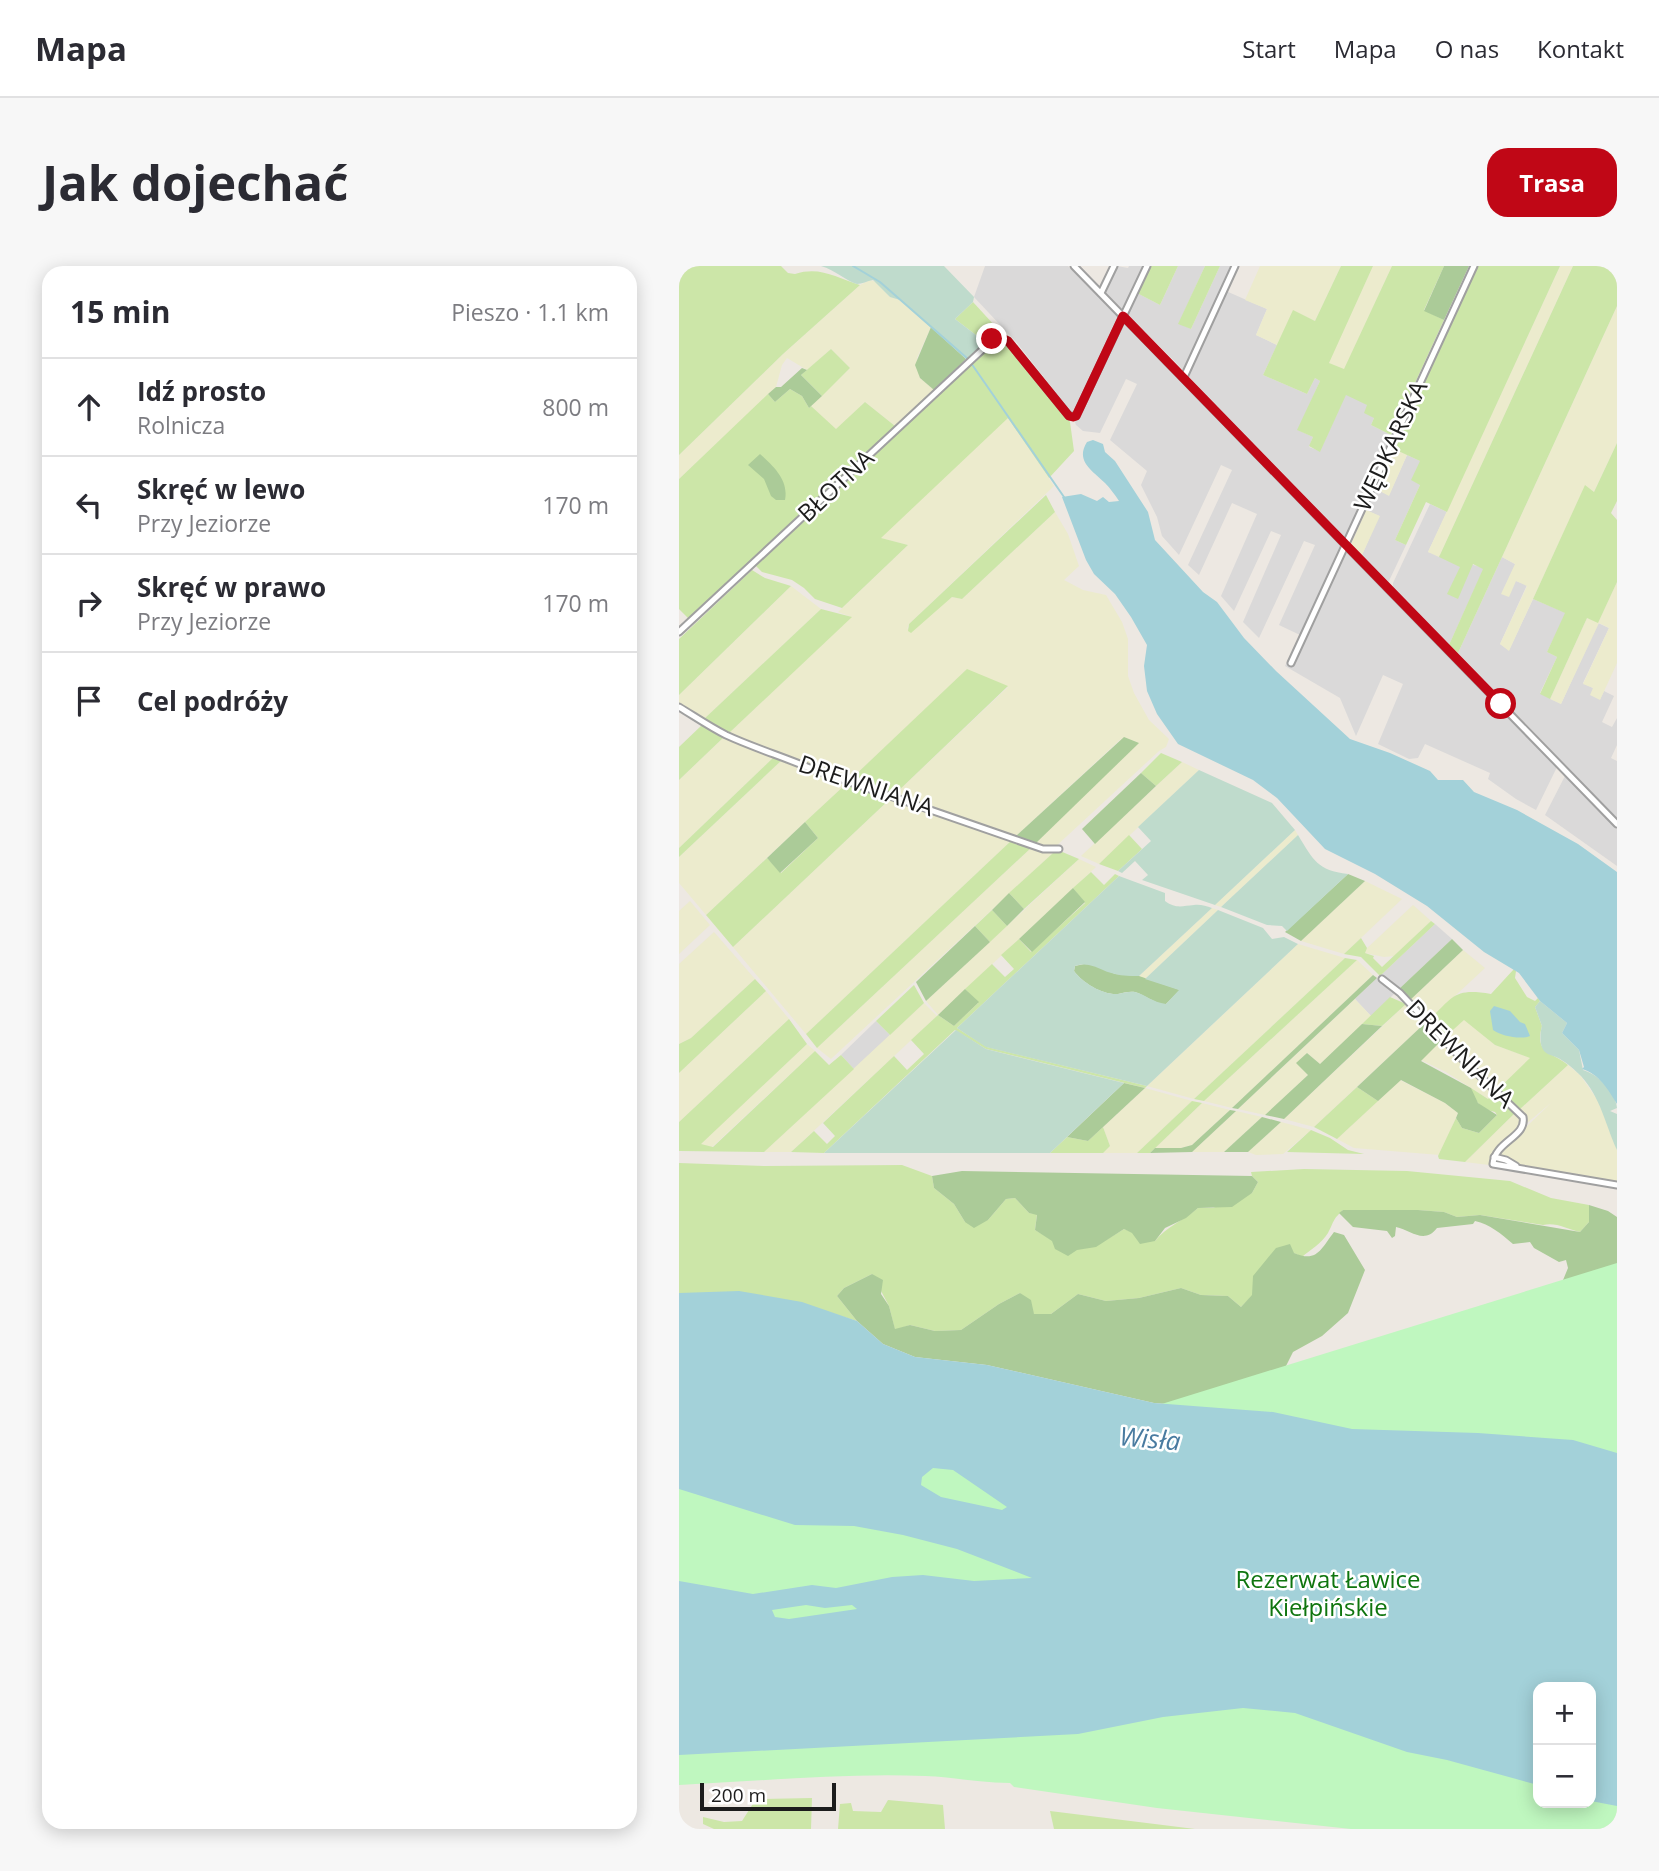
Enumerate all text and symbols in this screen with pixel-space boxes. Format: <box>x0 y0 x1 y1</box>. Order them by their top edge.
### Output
text: Mapa <box>35 26 127 71</box>
text: Start <box>1242 32 1296 65</box>
text: Mapa <box>1334 32 1397 65</box>
text: O nas <box>1435 32 1499 65</box>
text: Kontakt <box>1537 32 1624 65</box>
button: Trasa <box>1487 148 1617 217</box>
text: Jak dojechać <box>42 149 348 215</box>
text: 15 min <box>70 291 170 332</box>
text: Pieszo · 1.1 km <box>451 296 609 328</box>
route end <box>976 323 1007 354</box>
text: Idź prosto <box>137 373 266 409</box>
street label: WĘDKARSKA <box>1345 374 1435 516</box>
icon: ahead <box>70 388 108 426</box>
text: 800 m <box>542 391 609 423</box>
text: Rolnicza <box>137 409 225 441</box>
street label: BŁOTNA <box>790 441 881 529</box>
text: Skręć w lewo <box>137 471 305 507</box>
icon: left <box>70 486 108 524</box>
text: 170 m <box>542 489 609 521</box>
text: Przy Jeziorze <box>137 507 271 539</box>
text: Skręć w prawo <box>137 569 326 605</box>
icon: right <box>70 584 108 622</box>
text: 170 m <box>542 587 609 619</box>
text: Przy Jeziorze <box>137 605 271 637</box>
icon: arrive <box>70 682 108 720</box>
text: Cel podróży <box>137 683 288 719</box>
route start <box>1485 688 1516 719</box>
street label: DREWNIANA <box>794 746 939 823</box>
street label: DREWNIANA <box>1400 991 1523 1115</box>
water label: Wisła <box>1118 1417 1182 1459</box>
park label: Rezerwat Ławice Kiełpińskie <box>1235 1562 1421 1623</box>
map controls <box>1533 1682 1596 1808</box>
button: + <box>1533 1682 1596 1745</box>
button: − <box>1533 1745 1596 1808</box>
scale bar <box>700 1780 837 1812</box>
text: 200 m <box>711 1782 766 1808</box>

